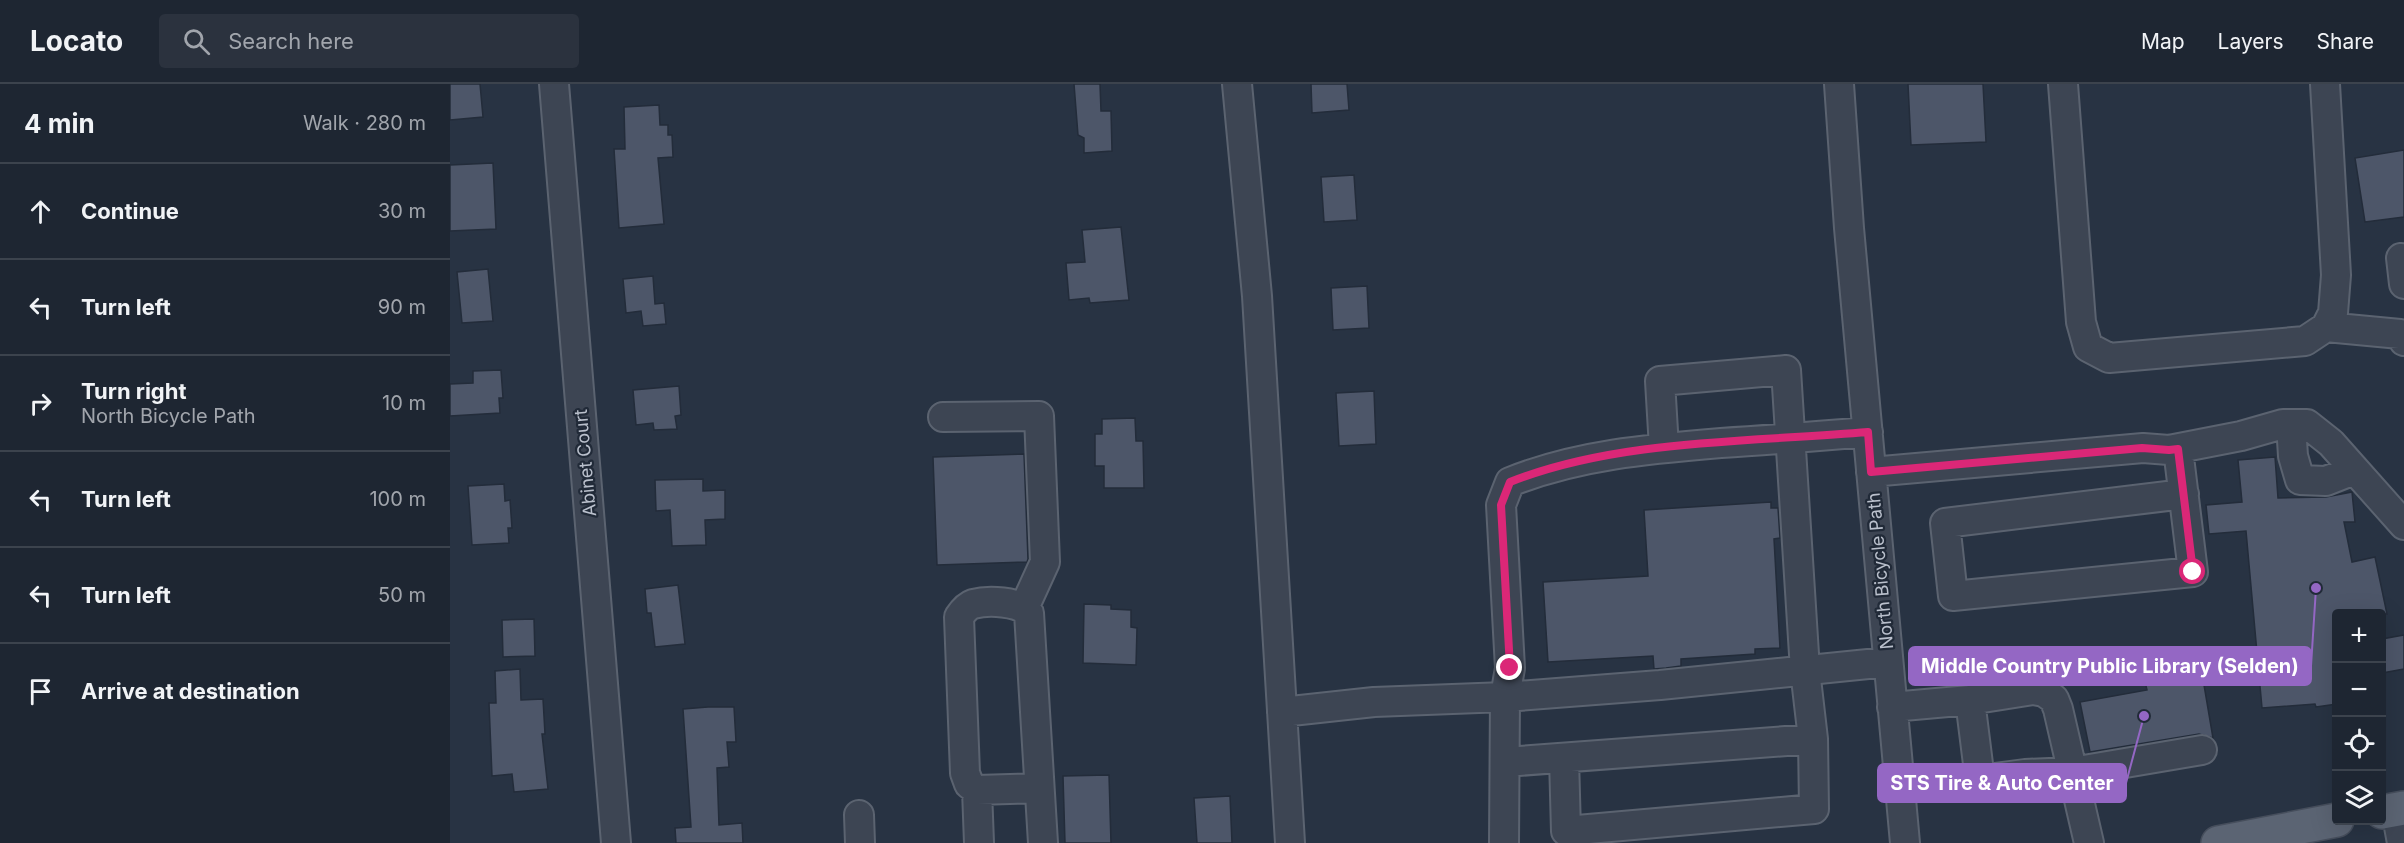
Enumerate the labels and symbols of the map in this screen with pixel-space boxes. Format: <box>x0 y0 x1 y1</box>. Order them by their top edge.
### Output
street label: Abinet Court <box>570 408 600 517</box>
street label: North Bicycle Path <box>1863 492 1897 650</box>
route start <box>2179 558 2205 584</box>
callout: Middle Country Public Library (Selden) <box>1909 647 2311 685</box>
route end <box>1496 654 1522 680</box>
text: Middle Country Public Library (Selden) <box>1921 654 2299 678</box>
callout: STS Tire & Auto Center <box>1878 764 2126 802</box>
text: STS Tire & Auto Center <box>1890 771 2114 795</box>

